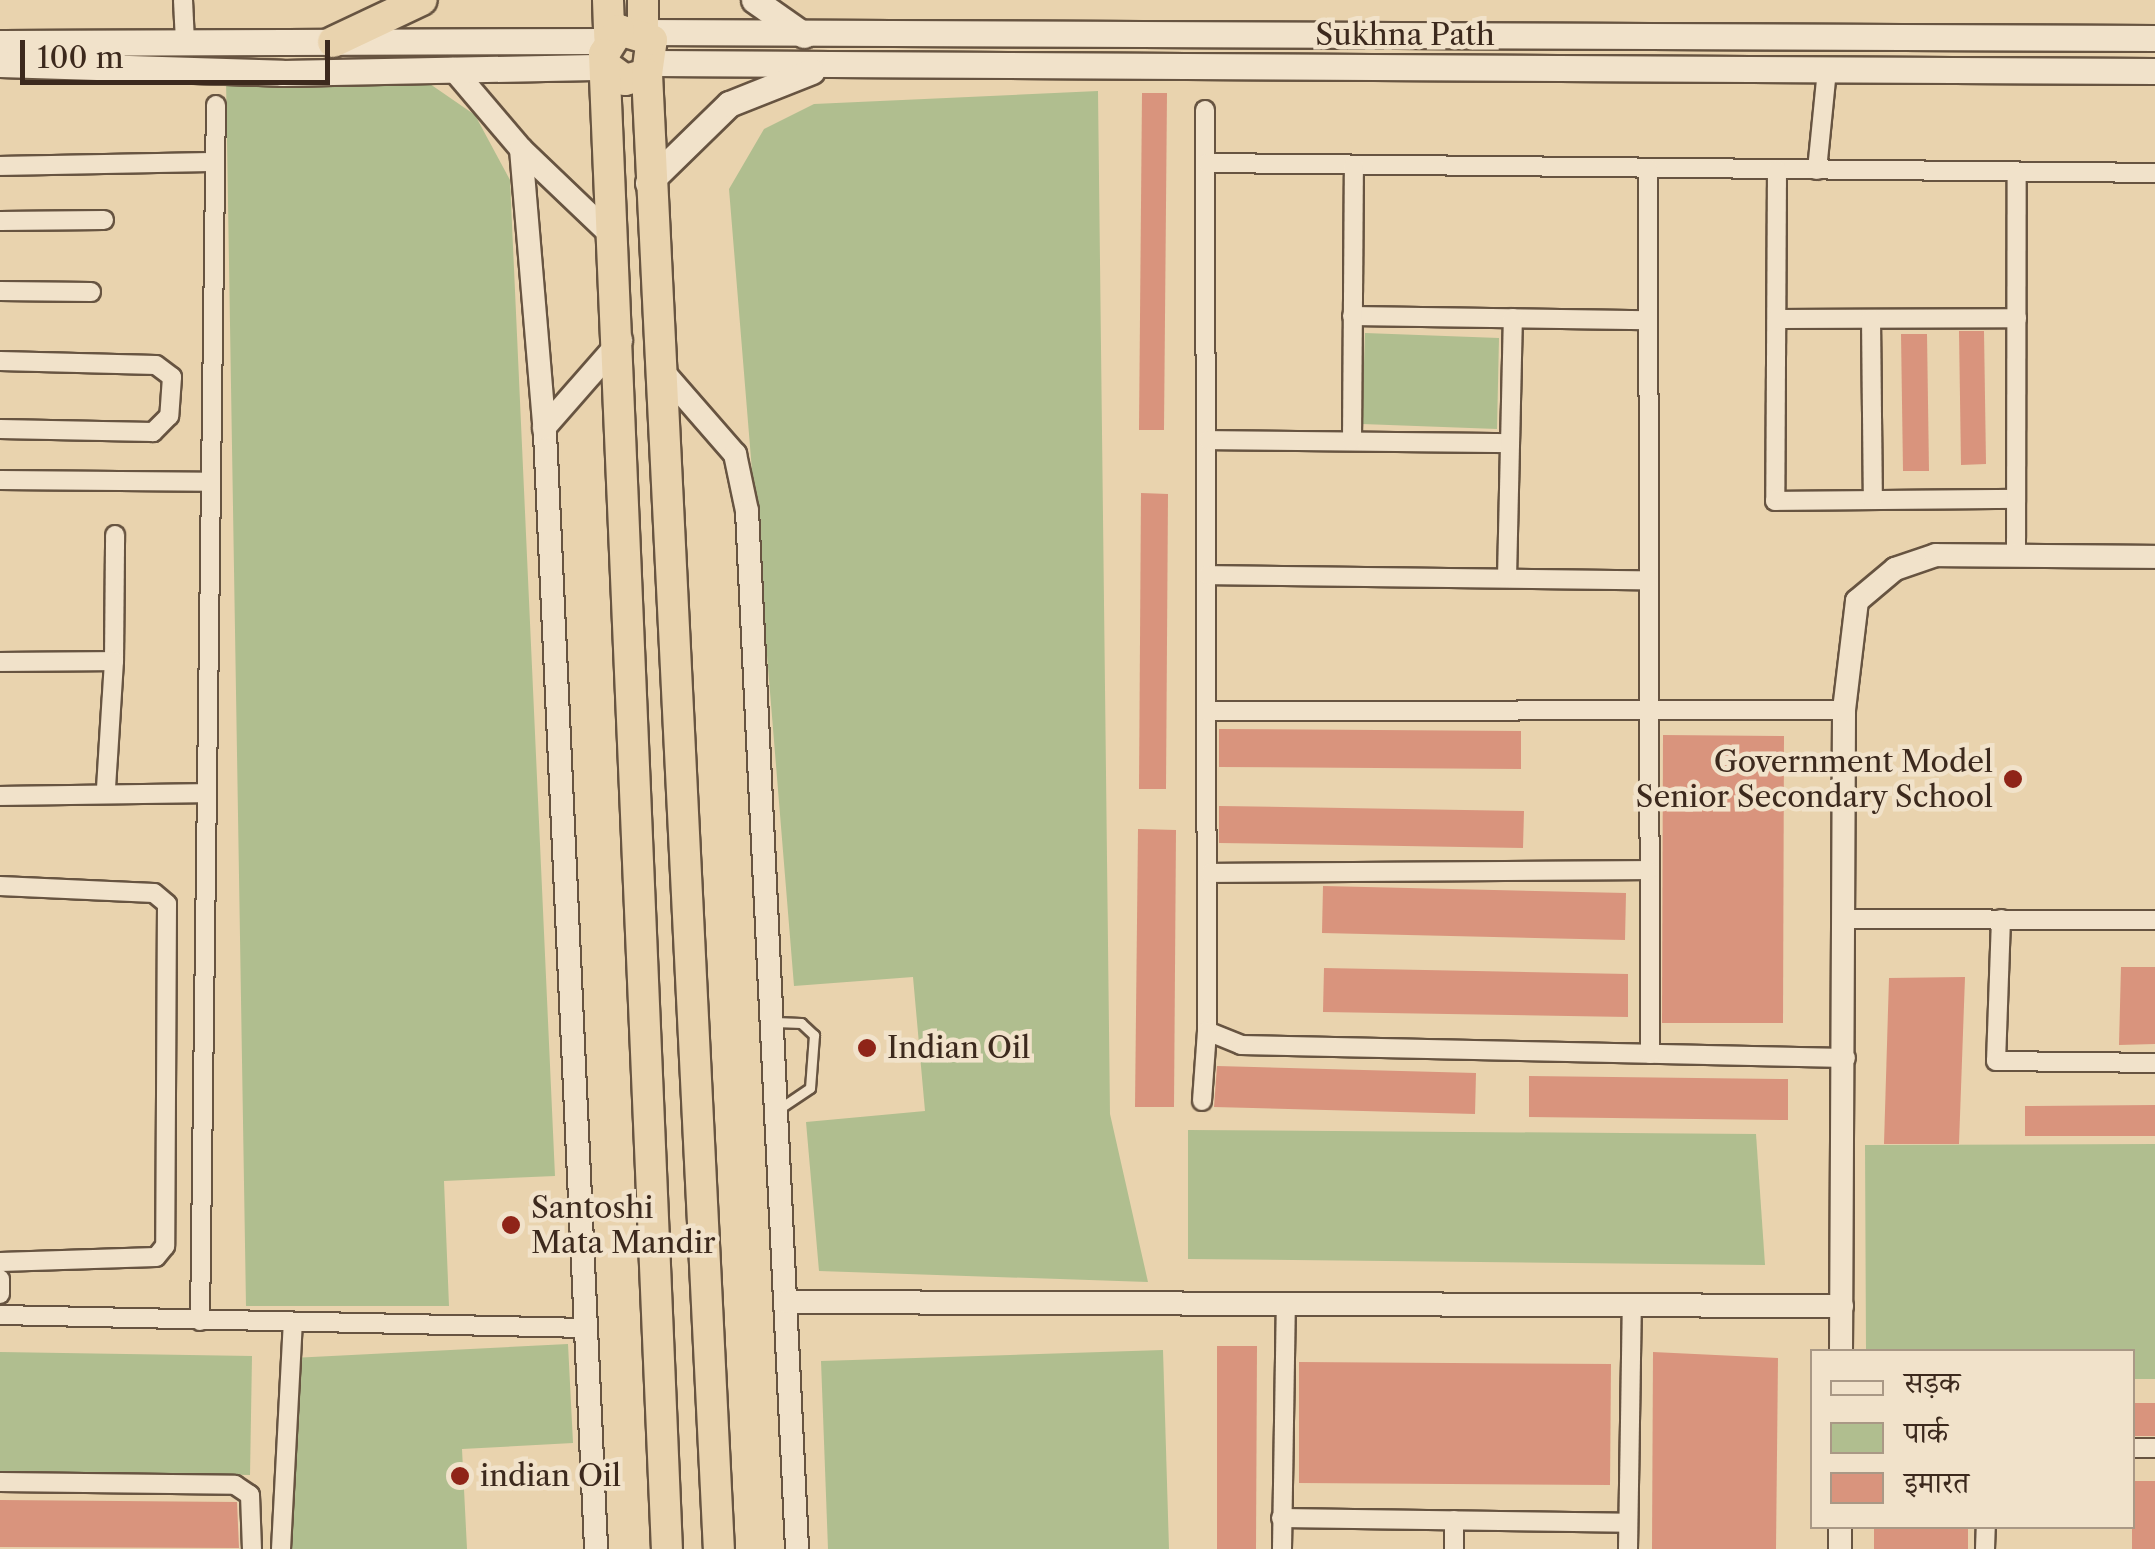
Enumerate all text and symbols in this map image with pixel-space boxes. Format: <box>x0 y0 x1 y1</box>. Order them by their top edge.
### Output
street label: Sukhna Path <box>1315 17 1495 53</box>
scale bar <box>25 20 335 82</box>
text: 100 m <box>37 39 124 76</box>
place label: Government Model Senior Secondary School <box>1634 744 1993 814</box>
marker: Government Model Senior Secondary School <box>2002 768 2024 790</box>
place label: Indian Oil <box>887 1030 1030 1066</box>
marker: Indian Oil <box>856 1037 878 1059</box>
place label: Santoshi Mata Mandir <box>531 1190 716 1260</box>
marker: Santoshi Mata Mandir <box>500 1214 522 1236</box>
legend <box>1810 1349 2135 1529</box>
text: सड़क <box>1904 1364 1960 1401</box>
text: पार्क <box>1904 1414 1948 1451</box>
place label: indian Oil <box>480 1458 621 1494</box>
text: इमारत <box>1904 1464 1969 1501</box>
marker: indian Oil <box>449 1465 471 1487</box>

